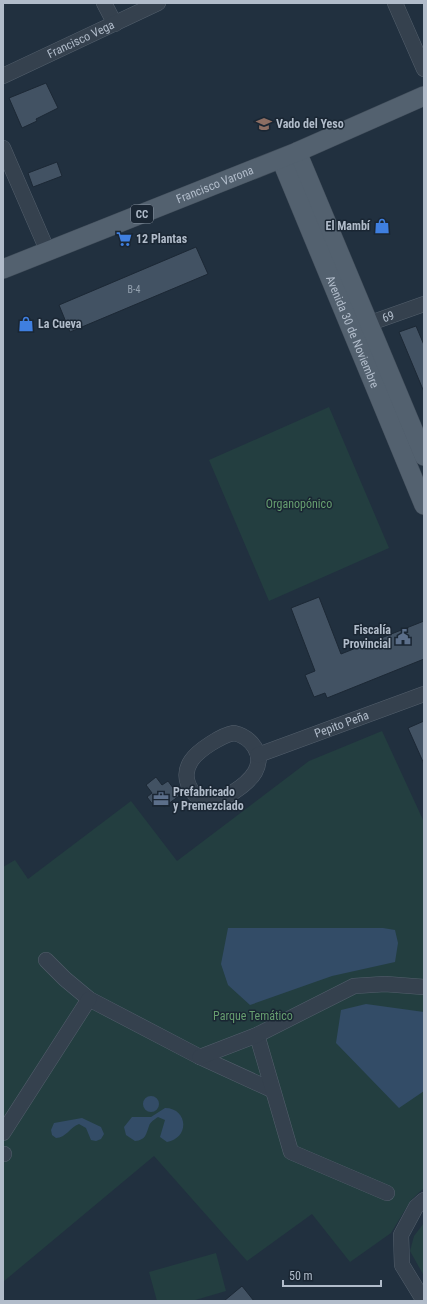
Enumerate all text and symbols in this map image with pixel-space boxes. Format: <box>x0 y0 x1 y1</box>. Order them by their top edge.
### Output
street label: Francisco Vega <box>45 17 117 61</box>
school or university icon: Vado del Yeso <box>255 115 273 133</box>
place label: Vado del Yeso <box>276 117 344 131</box>
street label: Francisco Varona <box>174 163 256 206</box>
road number: CC <box>131 205 153 223</box>
shop icon: El Mambí <box>373 217 391 235</box>
place label: El Mambí <box>326 219 371 233</box>
supermarket icon: 12 Plantas <box>115 230 133 248</box>
place label: 12 Plantas <box>136 232 188 246</box>
street label: Avenida 30 de Noviembre <box>323 274 382 390</box>
house number: B-4 <box>128 284 140 295</box>
street label: 69 <box>380 308 396 325</box>
shop icon: La Cueva <box>17 315 35 333</box>
place label: La Cueva <box>38 317 82 331</box>
park label: Organopónico <box>266 497 332 511</box>
place label: Fiscalía Provincial <box>343 623 391 651</box>
public building icon: Fiscalía Provincial <box>394 628 412 646</box>
street label: Pepito Peña <box>312 708 371 741</box>
place label: Prefabricado y Premezclado <box>173 785 244 813</box>
office icon: Prefabricado y Premezclado <box>152 790 170 808</box>
park label: Parque Temático <box>213 1009 293 1023</box>
scale bar <box>283 1262 381 1288</box>
text: 50 m <box>289 1269 313 1283</box>

